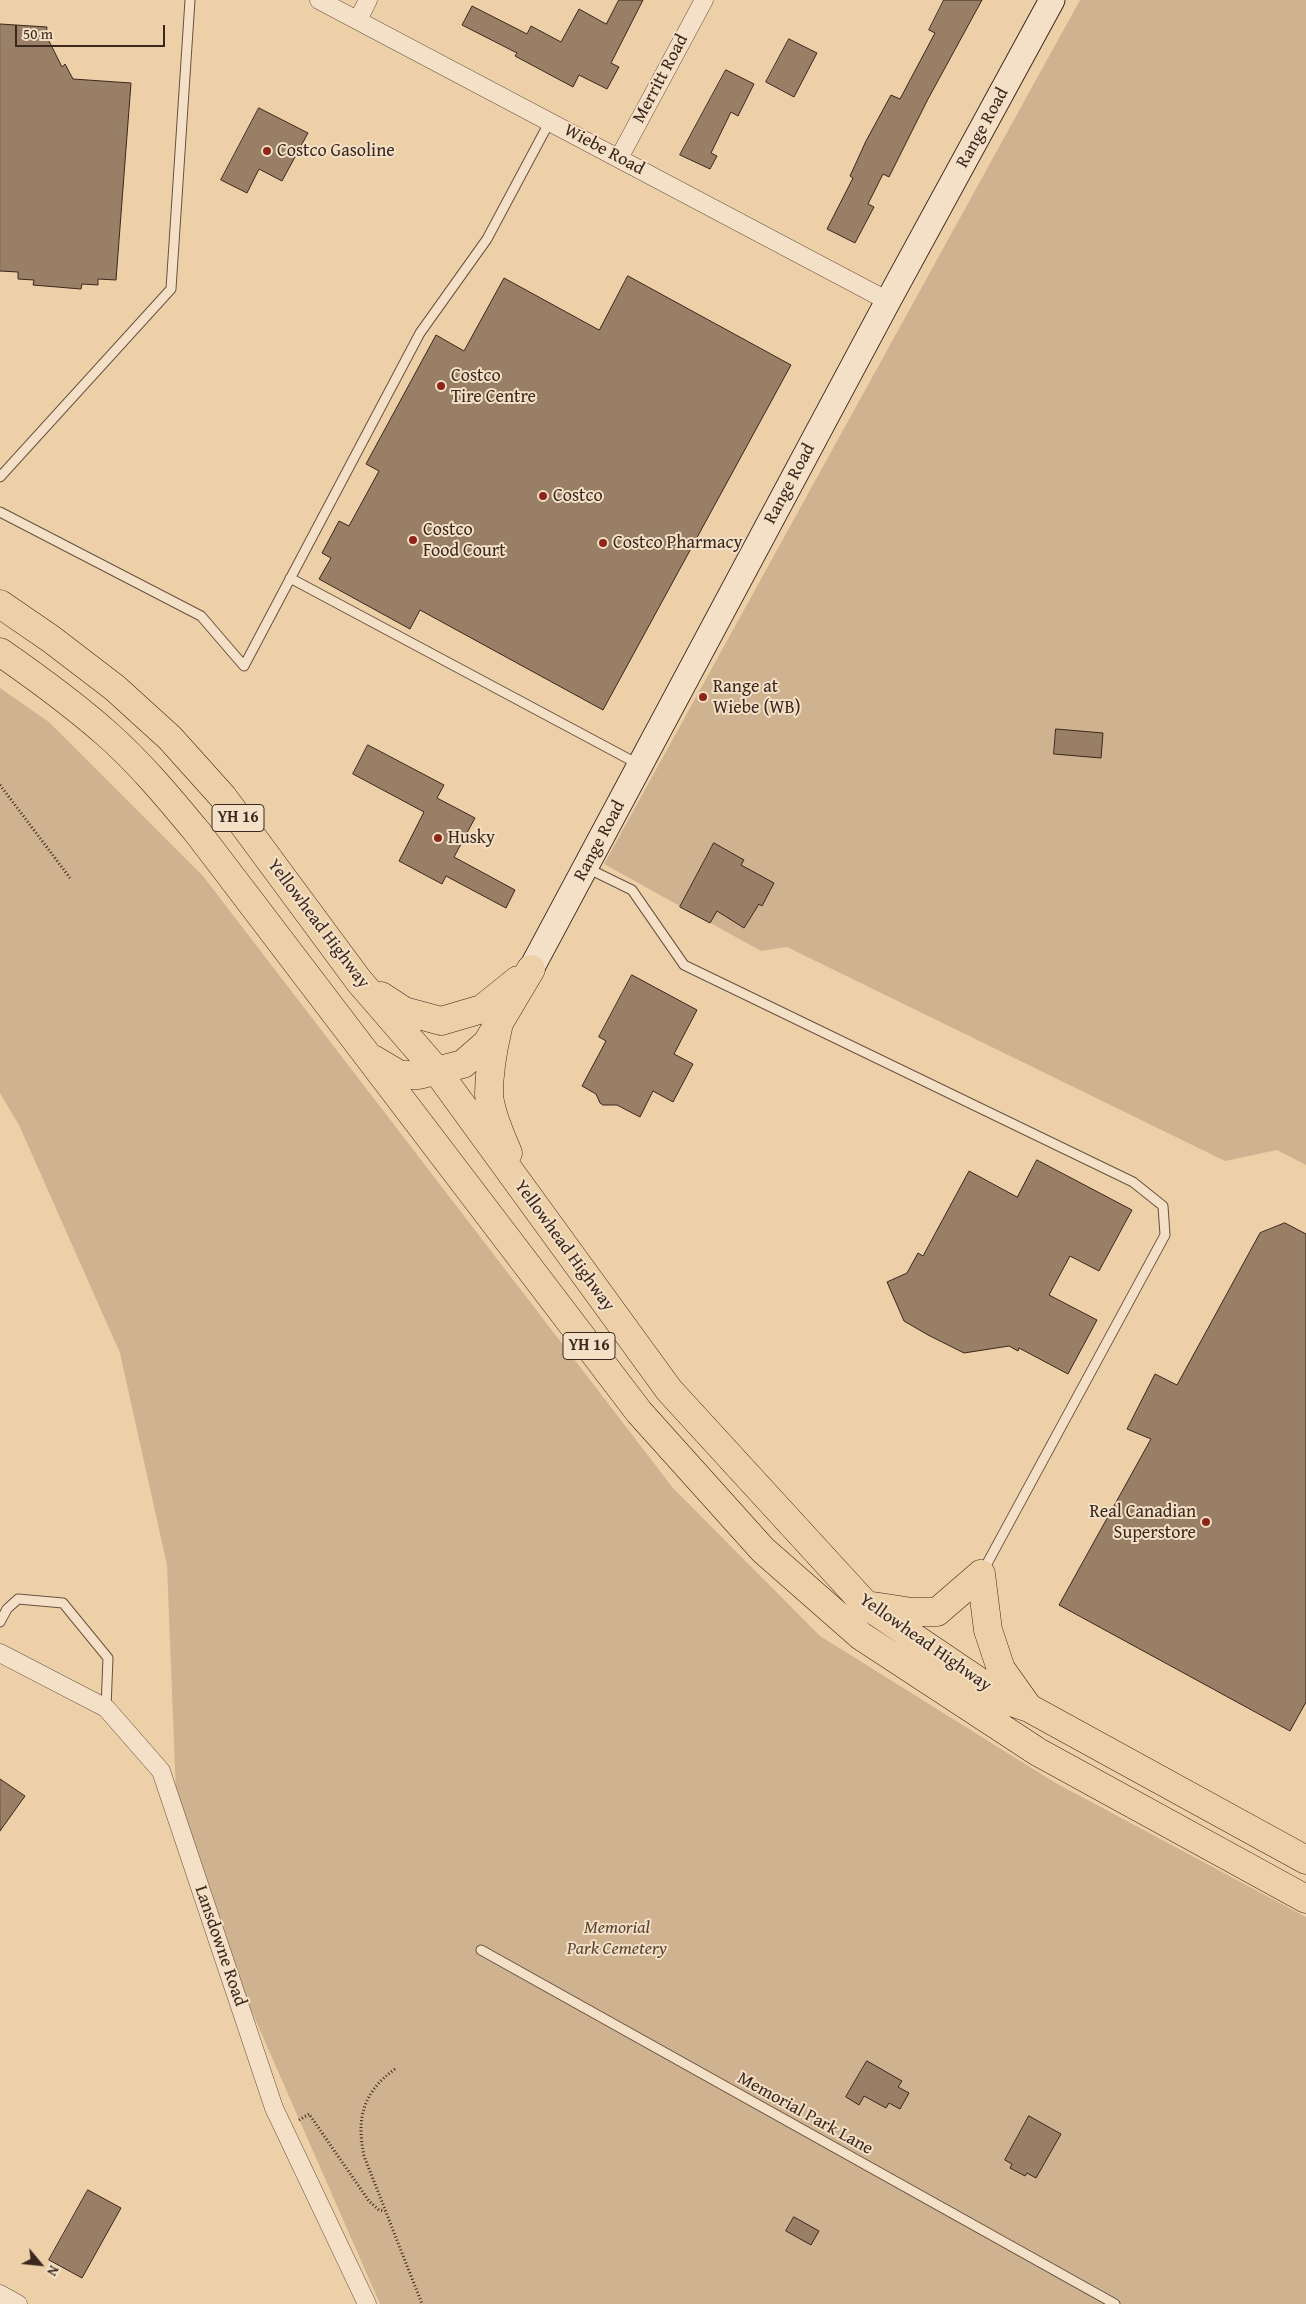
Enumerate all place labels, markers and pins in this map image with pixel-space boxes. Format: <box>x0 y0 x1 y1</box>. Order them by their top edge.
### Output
place label: Costco Gasoline <box>277 140 395 162</box>
marker: Costco Gasoline <box>261 145 273 157</box>
place label: Costco Tire Centre <box>451 365 536 408</box>
marker: Costco Tire Centre <box>435 380 447 392</box>
place label: Costco <box>553 485 603 507</box>
marker: Costco <box>537 490 549 502</box>
place label: Costco Food Court <box>423 519 505 562</box>
place label: Costco Pharmacy <box>613 532 742 554</box>
marker: Costco Food Court <box>407 534 419 546</box>
marker: Costco Pharmacy <box>597 537 609 549</box>
place label: Range at Wiebe (WB) <box>713 676 801 719</box>
marker: Range at Wiebe (WB) <box>697 691 709 703</box>
place label: Husky <box>448 827 495 849</box>
marker: Husky <box>432 832 444 844</box>
place label: Real Canadian Superstore <box>1089 1501 1196 1544</box>
marker: Real Canadian Superstore <box>1200 1516 1212 1528</box>

